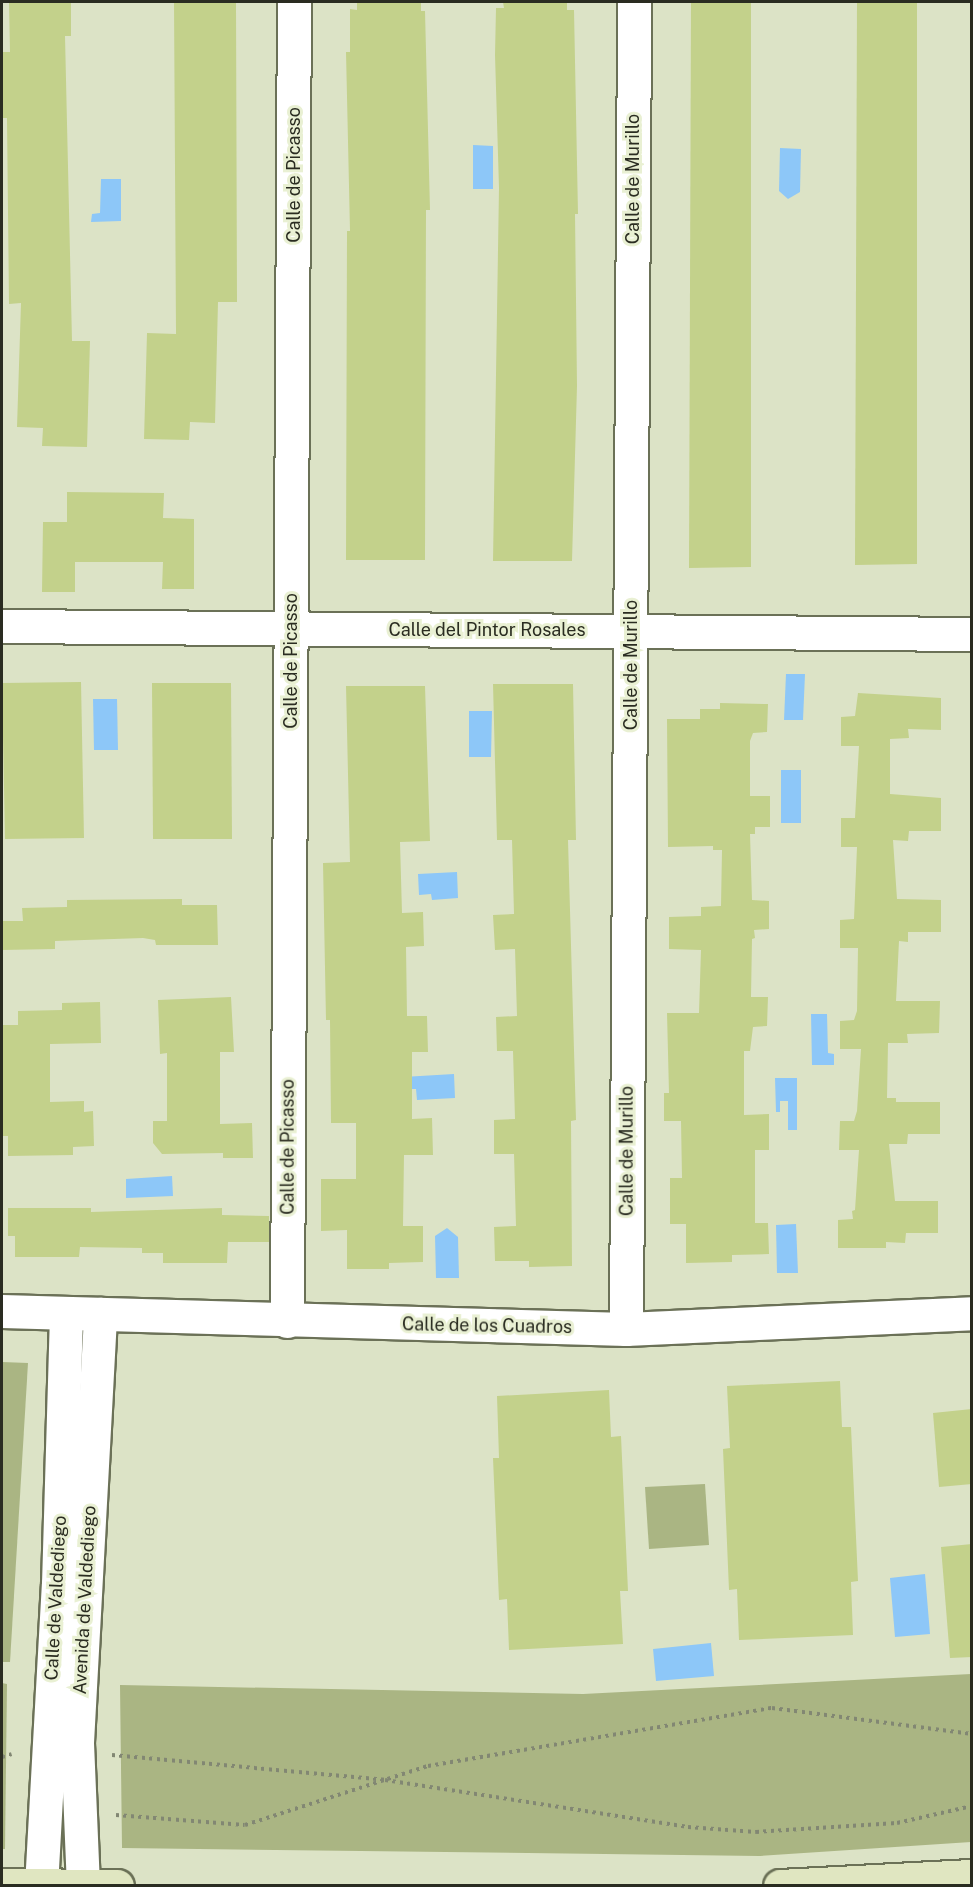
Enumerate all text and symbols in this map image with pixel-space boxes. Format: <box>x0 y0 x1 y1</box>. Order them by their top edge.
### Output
street label: Calle de Picasso <box>283 107 305 243</box>
street label: Calle de Murillo <box>622 114 644 244</box>
street label: Calle de Picasso <box>280 593 302 729</box>
street label: Calle de Murillo <box>620 600 642 730</box>
street label: Calle del Pintor Rosales <box>388 619 586 641</box>
street label: Calle de Picasso <box>277 1079 299 1215</box>
street label: Calle de Murillo <box>616 1086 638 1216</box>
street label: Calle de los Cuadros <box>401 1314 573 1338</box>
street label: Avenida de Valdediego <box>69 1505 101 1695</box>
street label: Calle de Valdediego <box>41 1515 71 1681</box>

